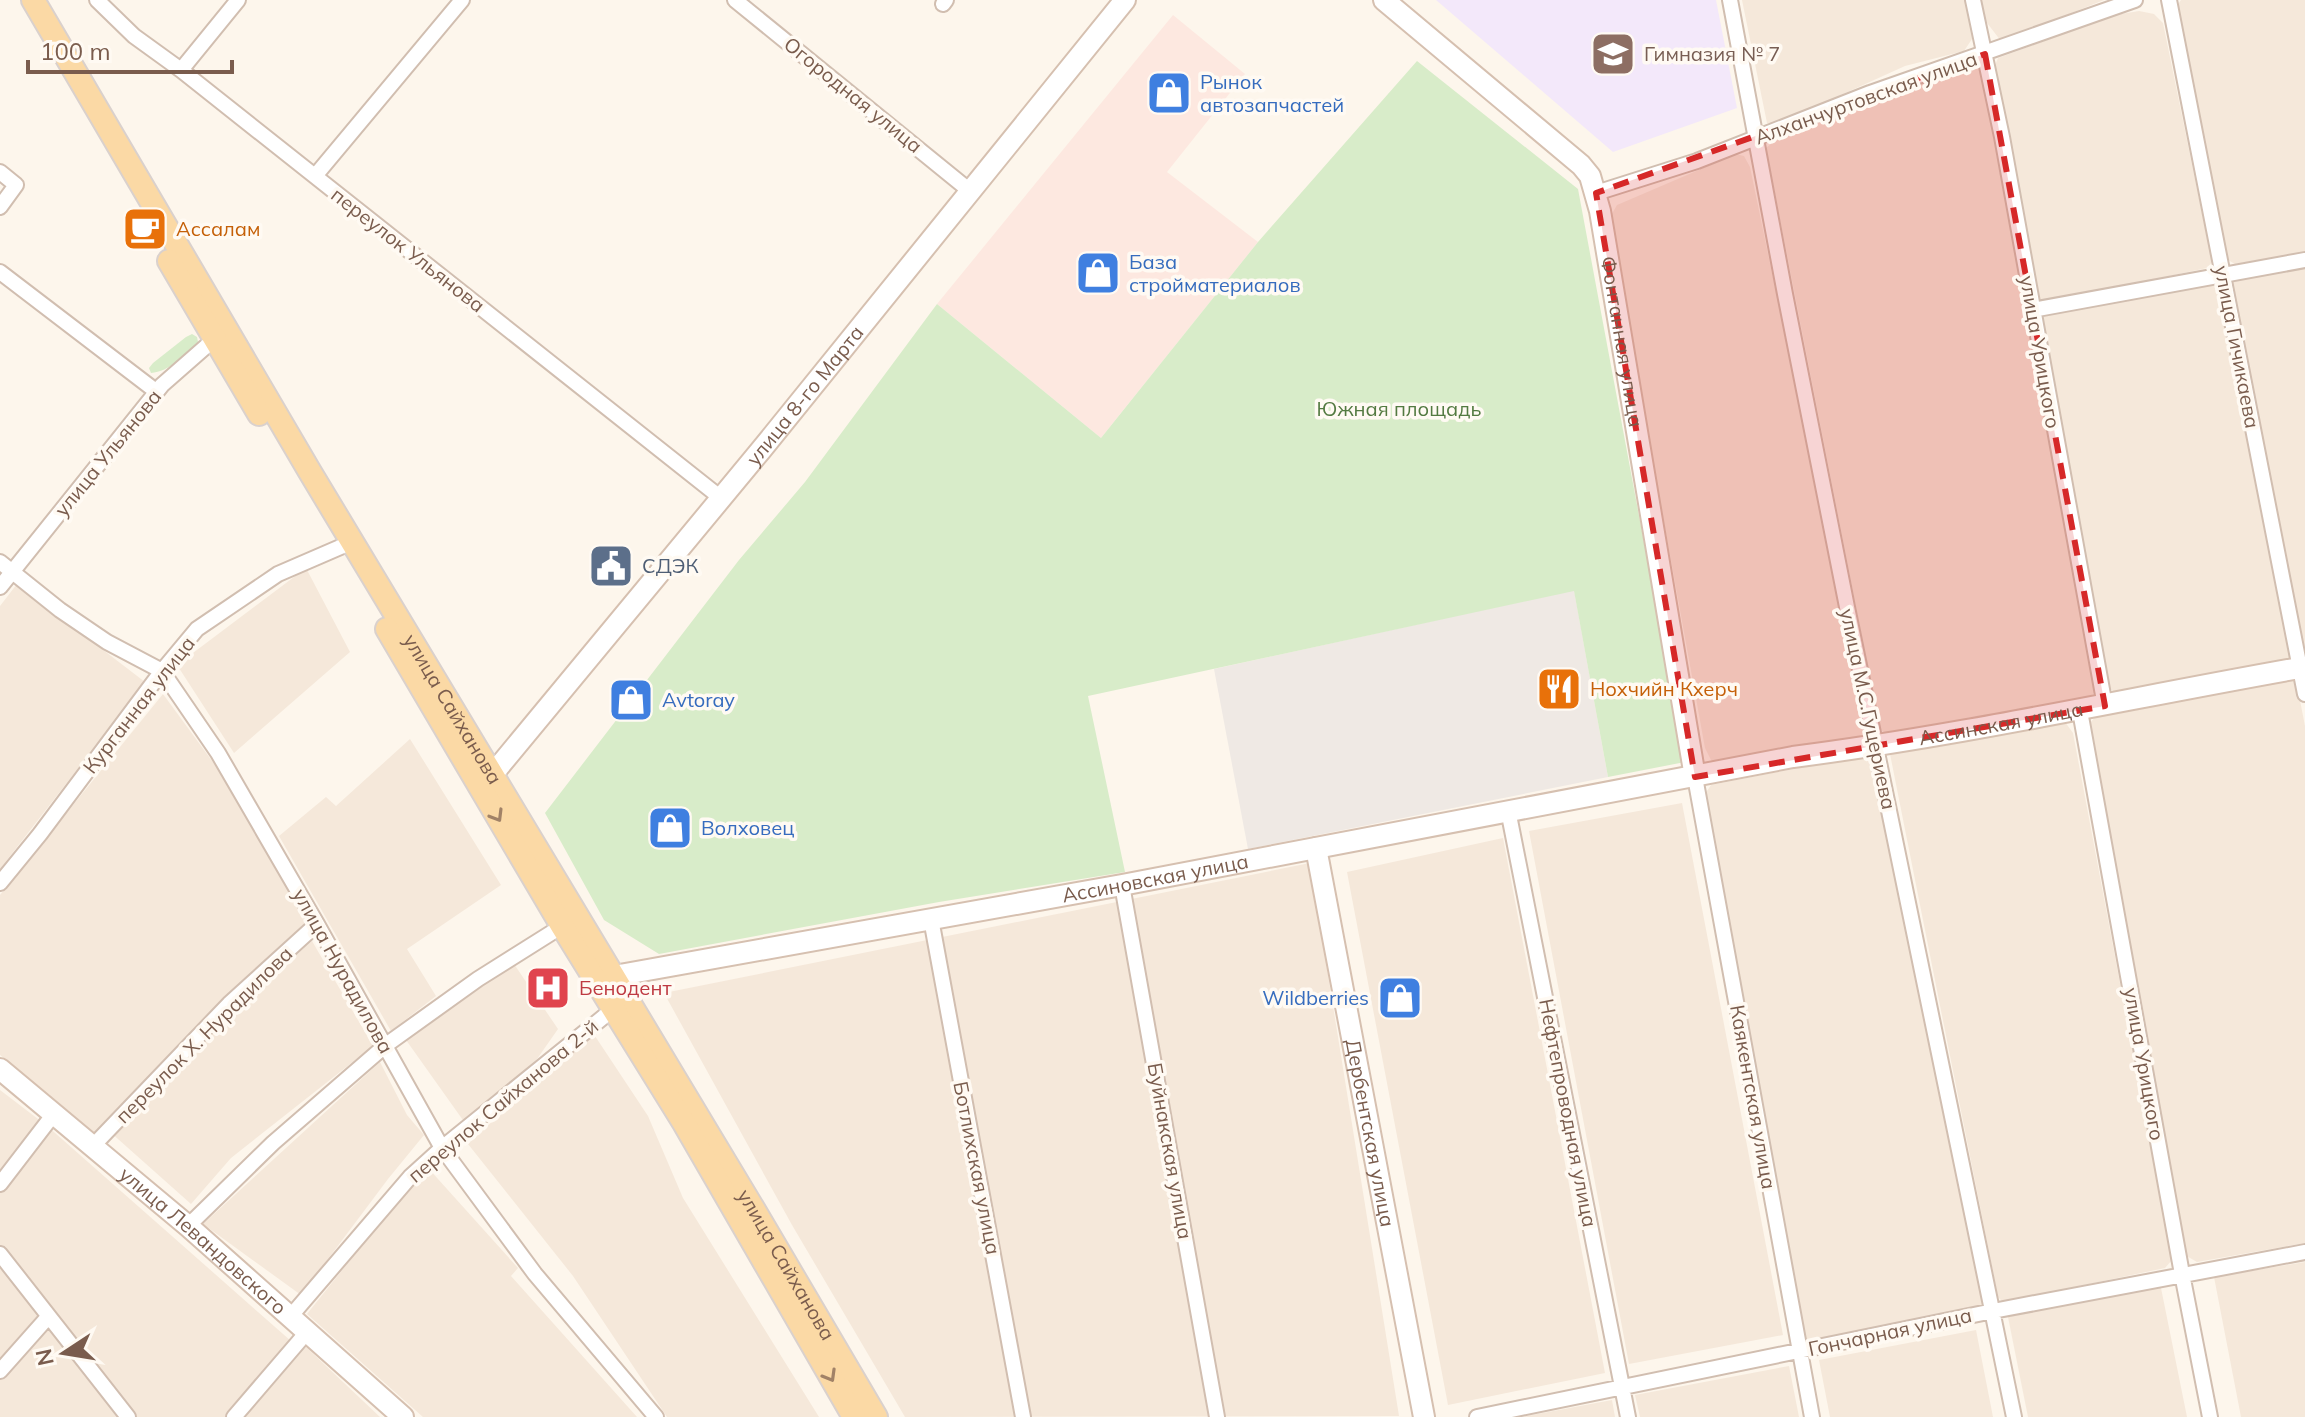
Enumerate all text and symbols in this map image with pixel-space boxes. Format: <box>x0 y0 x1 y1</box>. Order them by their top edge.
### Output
scale bar <box>28 24 232 74</box>
school or university icon: Гимназия № 7 <box>1589 30 1637 78</box>
street label: Огородная улица <box>779 31 927 158</box>
text: 100 m <box>40 36 111 66</box>
place label: Гимназия № 7 <box>1644 41 1780 66</box>
street label: Алханчуртовская улица <box>1751 46 1981 149</box>
shop icon: Рынок автозапчастей <box>1145 69 1193 117</box>
place label: Рынок автозапчастей <box>1200 69 1344 117</box>
street label: переулок Ульянова <box>326 182 490 317</box>
cafe icon: Ассалам <box>121 205 169 253</box>
place label: Ассалам <box>176 216 261 241</box>
shop icon: База стройматериалов <box>1074 249 1122 297</box>
place label: База стройматериалов <box>1129 249 1301 297</box>
street label: Фонтанная улица <box>1596 254 1649 429</box>
street label: улица Гичикаева <box>2209 263 2266 431</box>
street label: улица Урицкого <box>2015 273 2066 430</box>
street label: улица 8-го Марта <box>740 320 869 470</box>
street label: улица Ульянова <box>49 384 166 521</box>
park label: Южная площадь <box>1317 396 1481 421</box>
public building icon: СДЭК <box>587 542 635 590</box>
place label: СДЭК <box>642 553 699 578</box>
street label: улица М.С.Гуцериева <box>1835 606 1902 812</box>
street label: улица Сайханова <box>398 629 508 789</box>
street label: Курганная улица <box>77 631 200 778</box>
restaurant icon: Нохчийн Кхерч <box>1535 665 1583 713</box>
shop icon: Avtoray <box>607 676 655 724</box>
place label: Нохчийн Кхерч <box>1590 676 1738 701</box>
place label: Avtoray <box>662 687 735 712</box>
street label: Ассинская улица <box>1917 696 2085 750</box>
shop icon: Волховец <box>646 804 694 852</box>
one-way arrow <box>487 807 503 822</box>
place label: Волховец <box>701 815 795 840</box>
street label: Ассиновская улица <box>1060 848 1250 908</box>
street label: улица Нурадилова <box>288 884 399 1058</box>
street label: переулок Х. Нурадилова <box>110 941 297 1128</box>
hospital icon: Бенодент <box>524 964 572 1012</box>
shop icon: Wildberries <box>1376 974 1424 1022</box>
place label: Бенодент <box>579 975 672 1000</box>
place label: Wildberries <box>1262 985 1369 1010</box>
street label: улица Урицкого <box>2119 985 2170 1142</box>
street label: Нефтепроводная улица <box>1534 997 1603 1229</box>
street label: Каякентская улица <box>1725 1003 1782 1191</box>
street label: переулок Сайханова 2-й <box>402 1014 603 1188</box>
street label: Дербентская улица <box>1341 1037 1401 1229</box>
street label: Буйнакская улица <box>1143 1061 1198 1241</box>
street label: Ботлихская улица <box>948 1079 1007 1257</box>
street label: улица Левандовского <box>115 1161 292 1320</box>
street label: улица Сайханова <box>732 1184 841 1344</box>
street label: Гончарная улица <box>1806 1302 1974 1361</box>
north arrow <box>24 1313 104 1393</box>
text: N <box>29 1346 60 1368</box>
one-way arrow <box>820 1368 836 1382</box>

